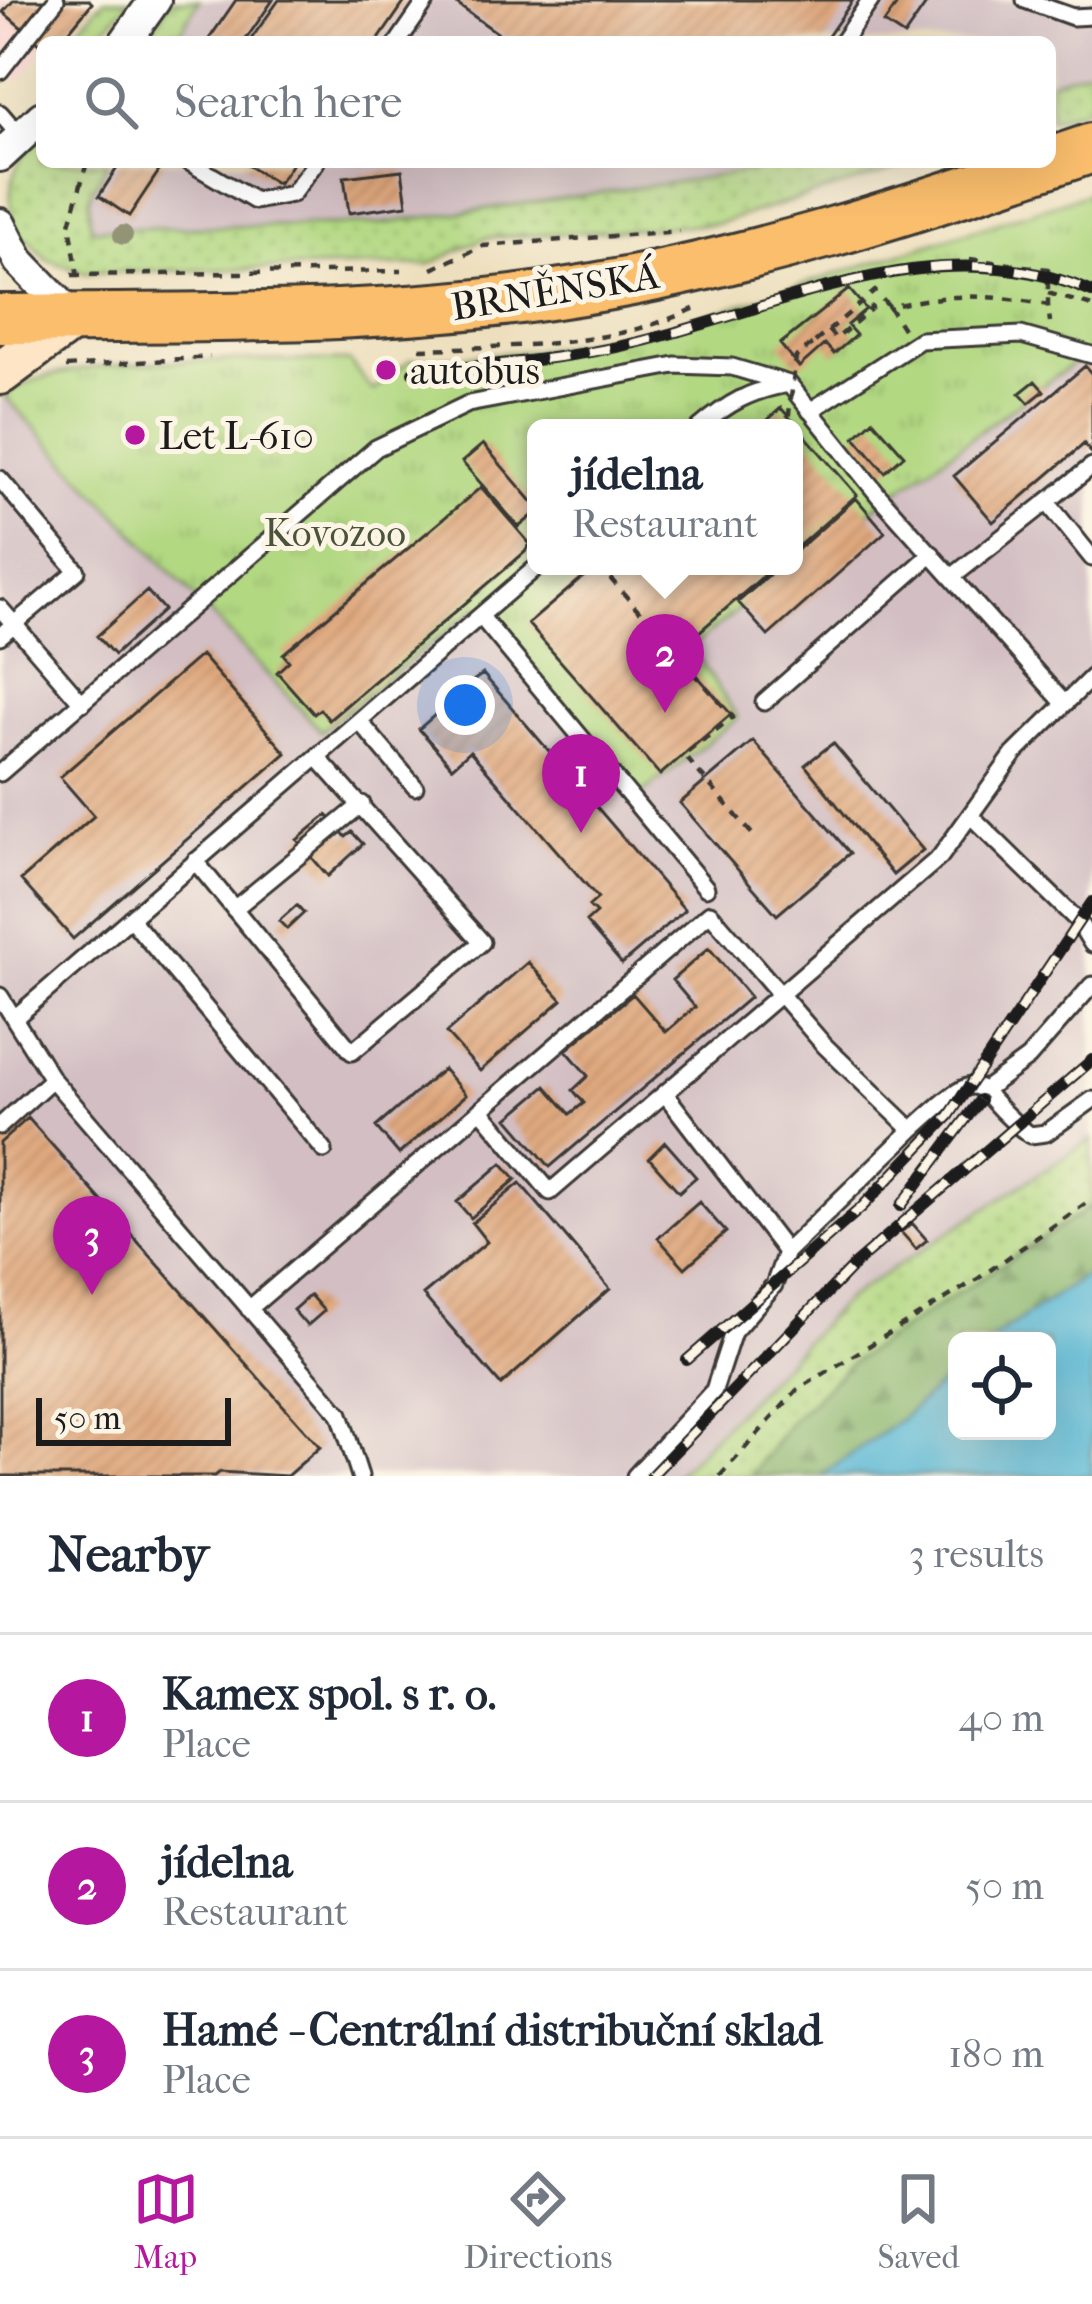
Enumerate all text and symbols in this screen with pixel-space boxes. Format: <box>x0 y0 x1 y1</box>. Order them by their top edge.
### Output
search box <box>36 36 1056 168</box>
icon: search <box>78 69 144 135</box>
text: Search here <box>174 76 402 129</box>
street label: BRNĚNSKÁ <box>448 251 663 330</box>
place label: autobus <box>410 348 540 394</box>
marker: autobus <box>373 357 399 383</box>
place label: Let L-610 <box>159 413 314 459</box>
popup <box>527 419 803 575</box>
marker: Let L-610 <box>122 422 148 448</box>
text: jídelna <box>572 448 702 501</box>
text: Restaurant <box>572 501 758 547</box>
park label: Kovozoo <box>264 510 406 556</box>
pin: 2 <box>626 614 704 713</box>
your location <box>435 675 495 735</box>
pin: 1 <box>542 734 620 833</box>
pin: 3 <box>53 1196 131 1295</box>
map controls <box>948 1332 1056 1440</box>
button: locate <box>948 1332 1056 1440</box>
scale bar <box>36 1392 231 1445</box>
text: 50 m <box>54 1399 121 1438</box>
text: Nearby <box>48 1524 209 1584</box>
text: 3 results <box>909 1531 1044 1577</box>
text: Kamex spol. s r. o. <box>162 1668 496 1721</box>
text: 1 <box>80 1695 94 1741</box>
text: 40 m <box>959 1695 1044 1741</box>
text: Place <box>162 1721 251 1767</box>
text: jídelna <box>162 1836 292 1889</box>
text: 2 <box>77 1863 97 1909</box>
text: 50 m <box>965 1863 1044 1909</box>
text: Restaurant <box>162 1889 348 1935</box>
text: Hamé - Centrální distribuční sklad <box>162 2004 822 2057</box>
text: 3 <box>79 2031 95 2077</box>
text: 180 m <box>948 2031 1044 2077</box>
text: Place <box>162 2057 251 2103</box>
tab: Map <box>133 2166 199 2277</box>
tab: Directions <box>464 2166 612 2277</box>
tab: Saved <box>878 2166 959 2277</box>

